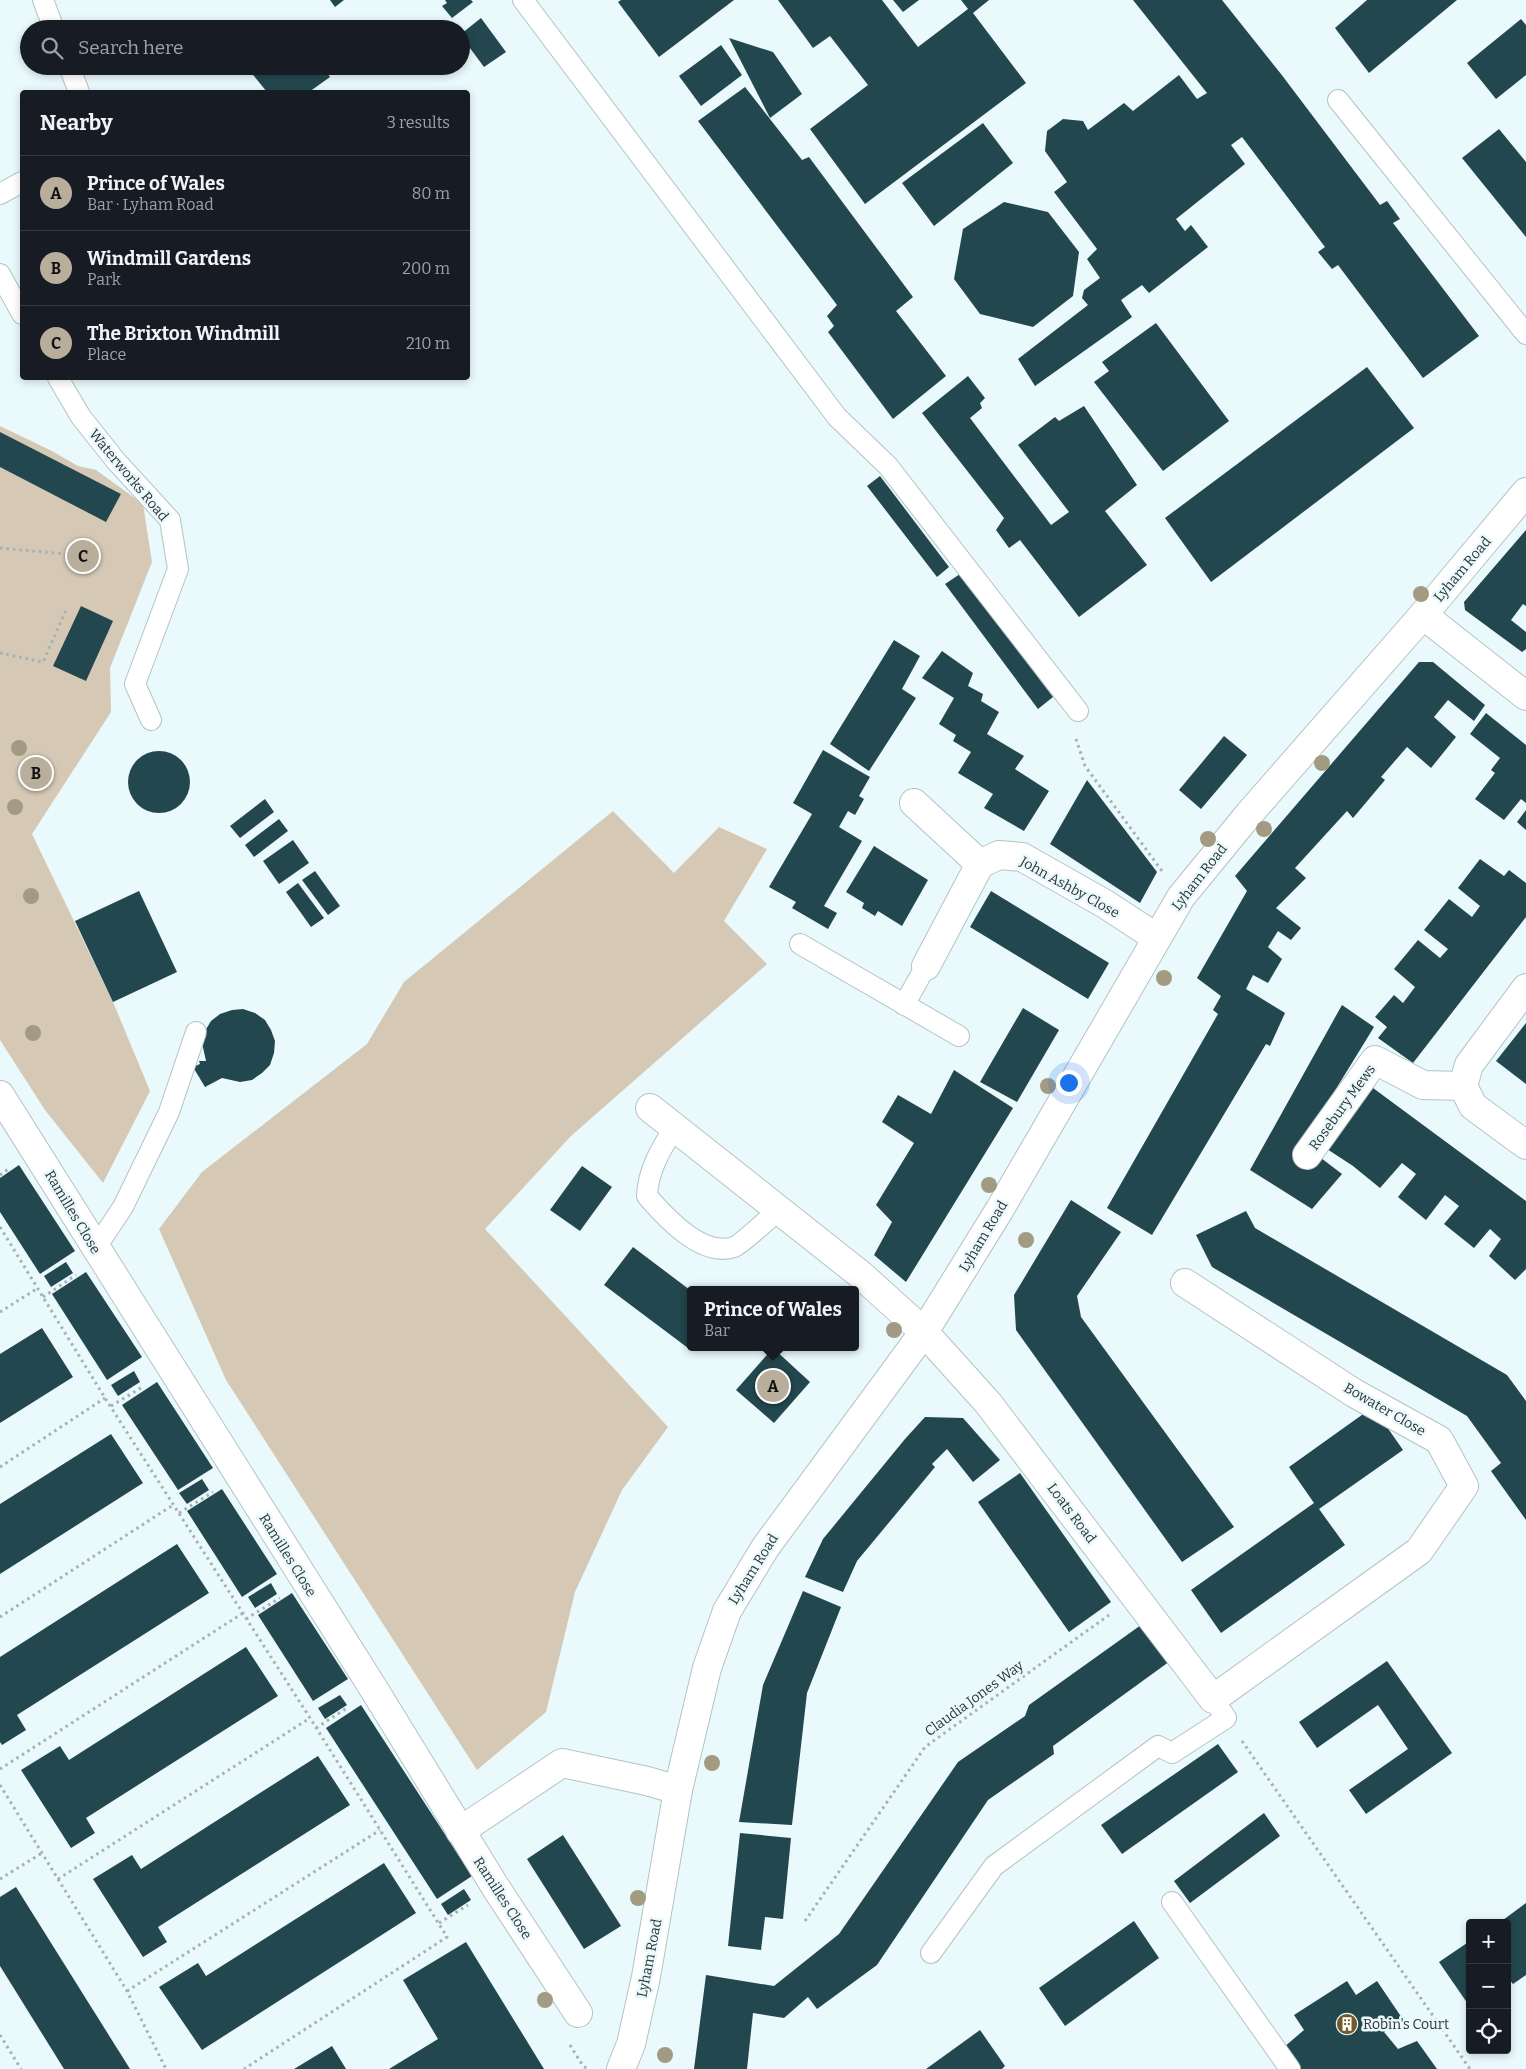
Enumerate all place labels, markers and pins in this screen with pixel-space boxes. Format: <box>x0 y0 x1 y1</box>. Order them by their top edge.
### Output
pin: C <box>67 537 99 575</box>
pin: B <box>20 754 52 792</box>
pin: A <box>757 1367 789 1405</box>
building icon: Robin's Court <box>1335 2012 1359 2036</box>
place label: Robin's Court <box>1363 2016 1449 2033</box>

